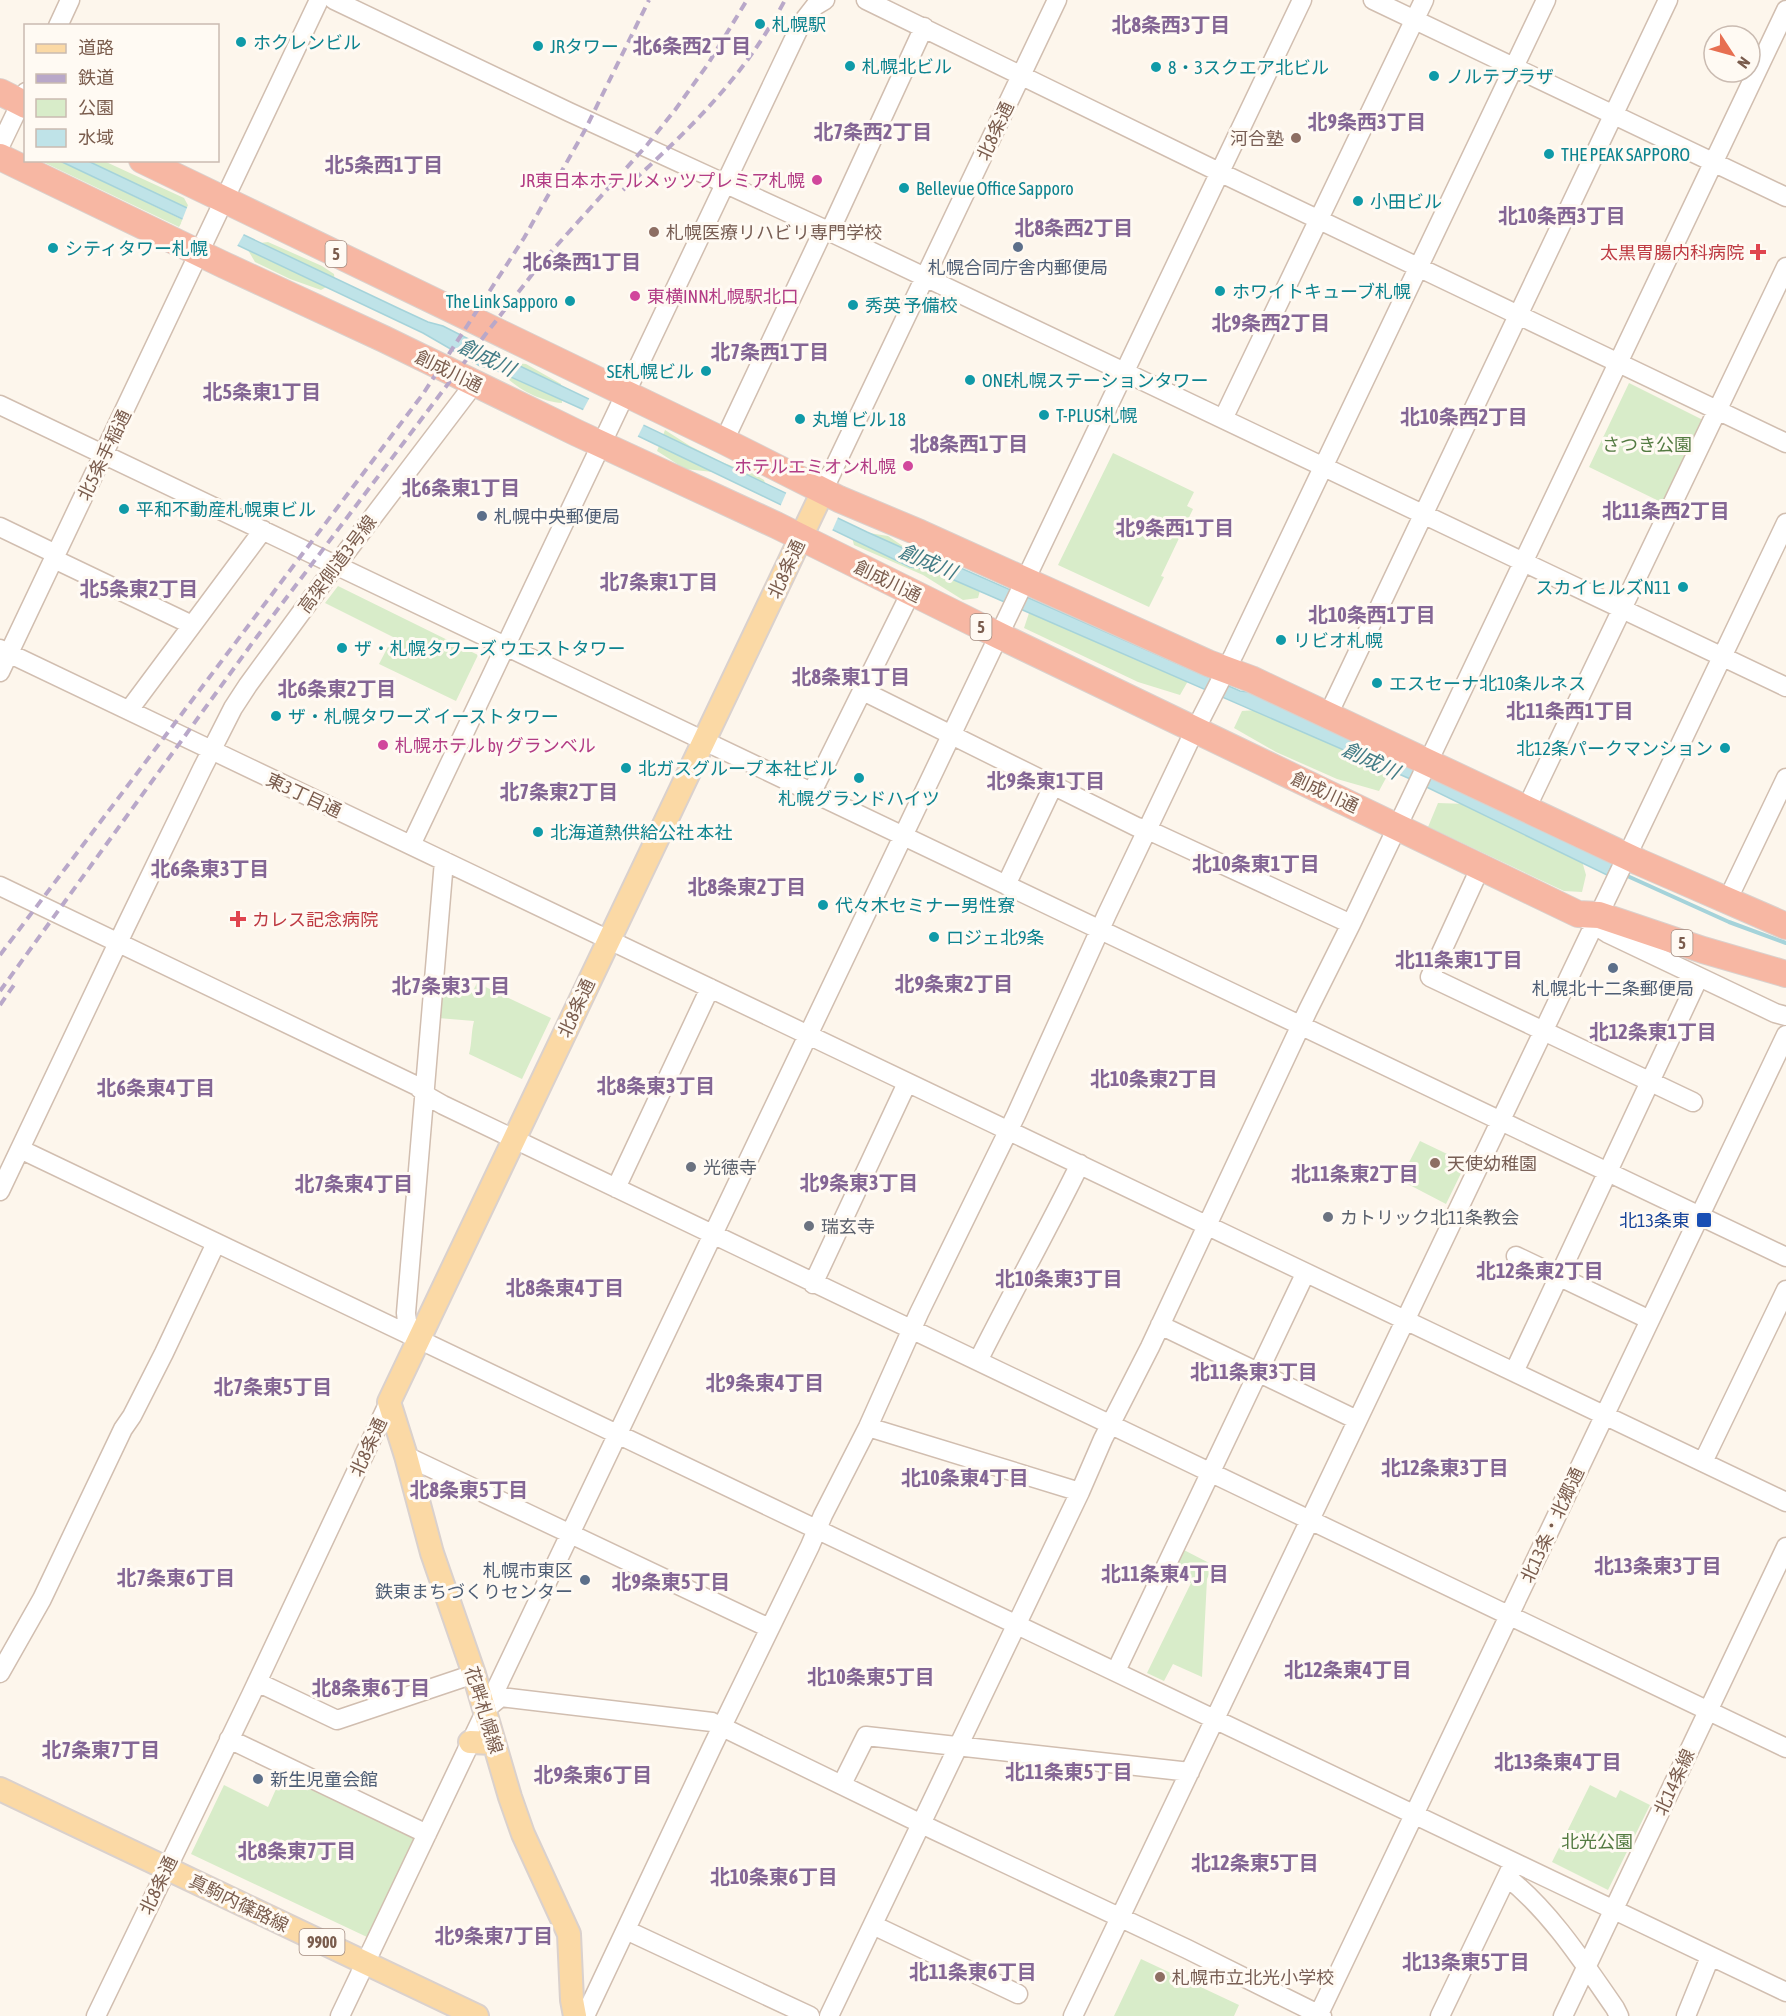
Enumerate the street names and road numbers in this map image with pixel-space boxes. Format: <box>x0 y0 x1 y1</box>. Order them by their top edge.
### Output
street label: 北8条通 <box>972 98 1018 164</box>
road number: 5 <box>326 241 346 267</box>
street label: 創成川通 <box>412 346 486 396</box>
street label: 北5条手稲通 <box>73 406 135 504</box>
street label: 高架側道3号線 <box>294 511 380 617</box>
street label: 北8条通 <box>763 536 809 602</box>
street label: 創成川通 <box>851 556 925 606</box>
road number: 5 <box>970 614 992 640</box>
street label: 創成川通 <box>1288 767 1362 817</box>
street label: 東3丁目通 <box>263 768 345 822</box>
road number: 5 <box>1672 930 1692 956</box>
street label: 北8条通 <box>553 975 599 1041</box>
street label: 北8条通 <box>345 1414 391 1480</box>
street label: 北13条・北郷通 <box>1516 1464 1588 1586</box>
street label: 花畔札幌線 <box>461 1664 507 1756</box>
street label: 北14条線 <box>1649 1745 1699 1819</box>
street label: 北8条通 <box>135 1852 181 1918</box>
street label: 真駒内篠路線 <box>186 1870 292 1936</box>
road number: 9900 <box>300 1929 344 1955</box>

